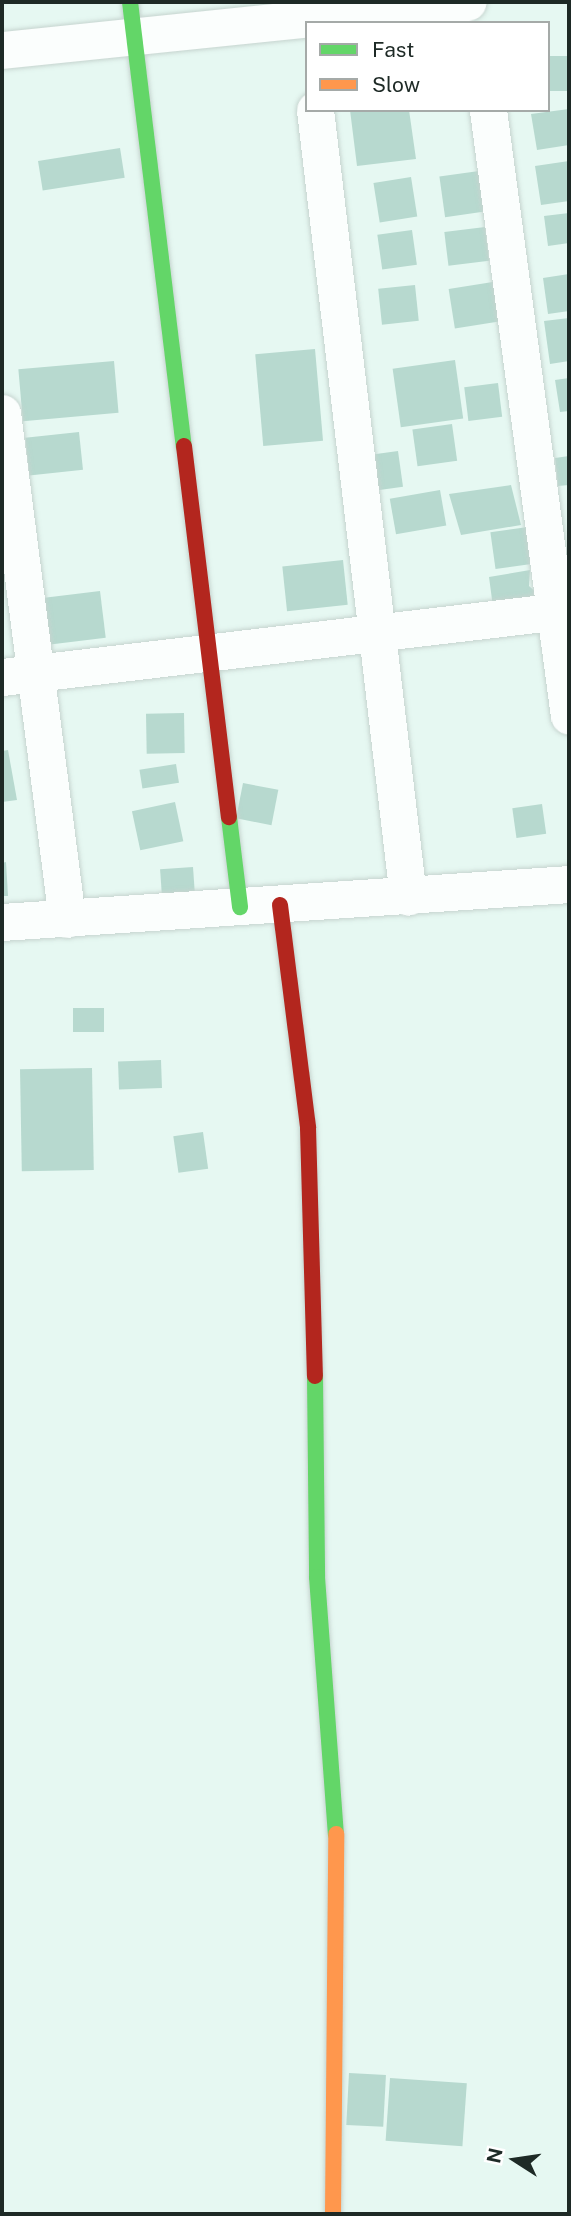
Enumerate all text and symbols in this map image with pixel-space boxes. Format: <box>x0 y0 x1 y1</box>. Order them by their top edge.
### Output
legend <box>305 21 550 112</box>
text: Fast <box>372 37 414 62</box>
text: Slow <box>372 72 420 97</box>
north arrow <box>480 2125 550 2195</box>
text: N <box>482 2146 507 2165</box>

